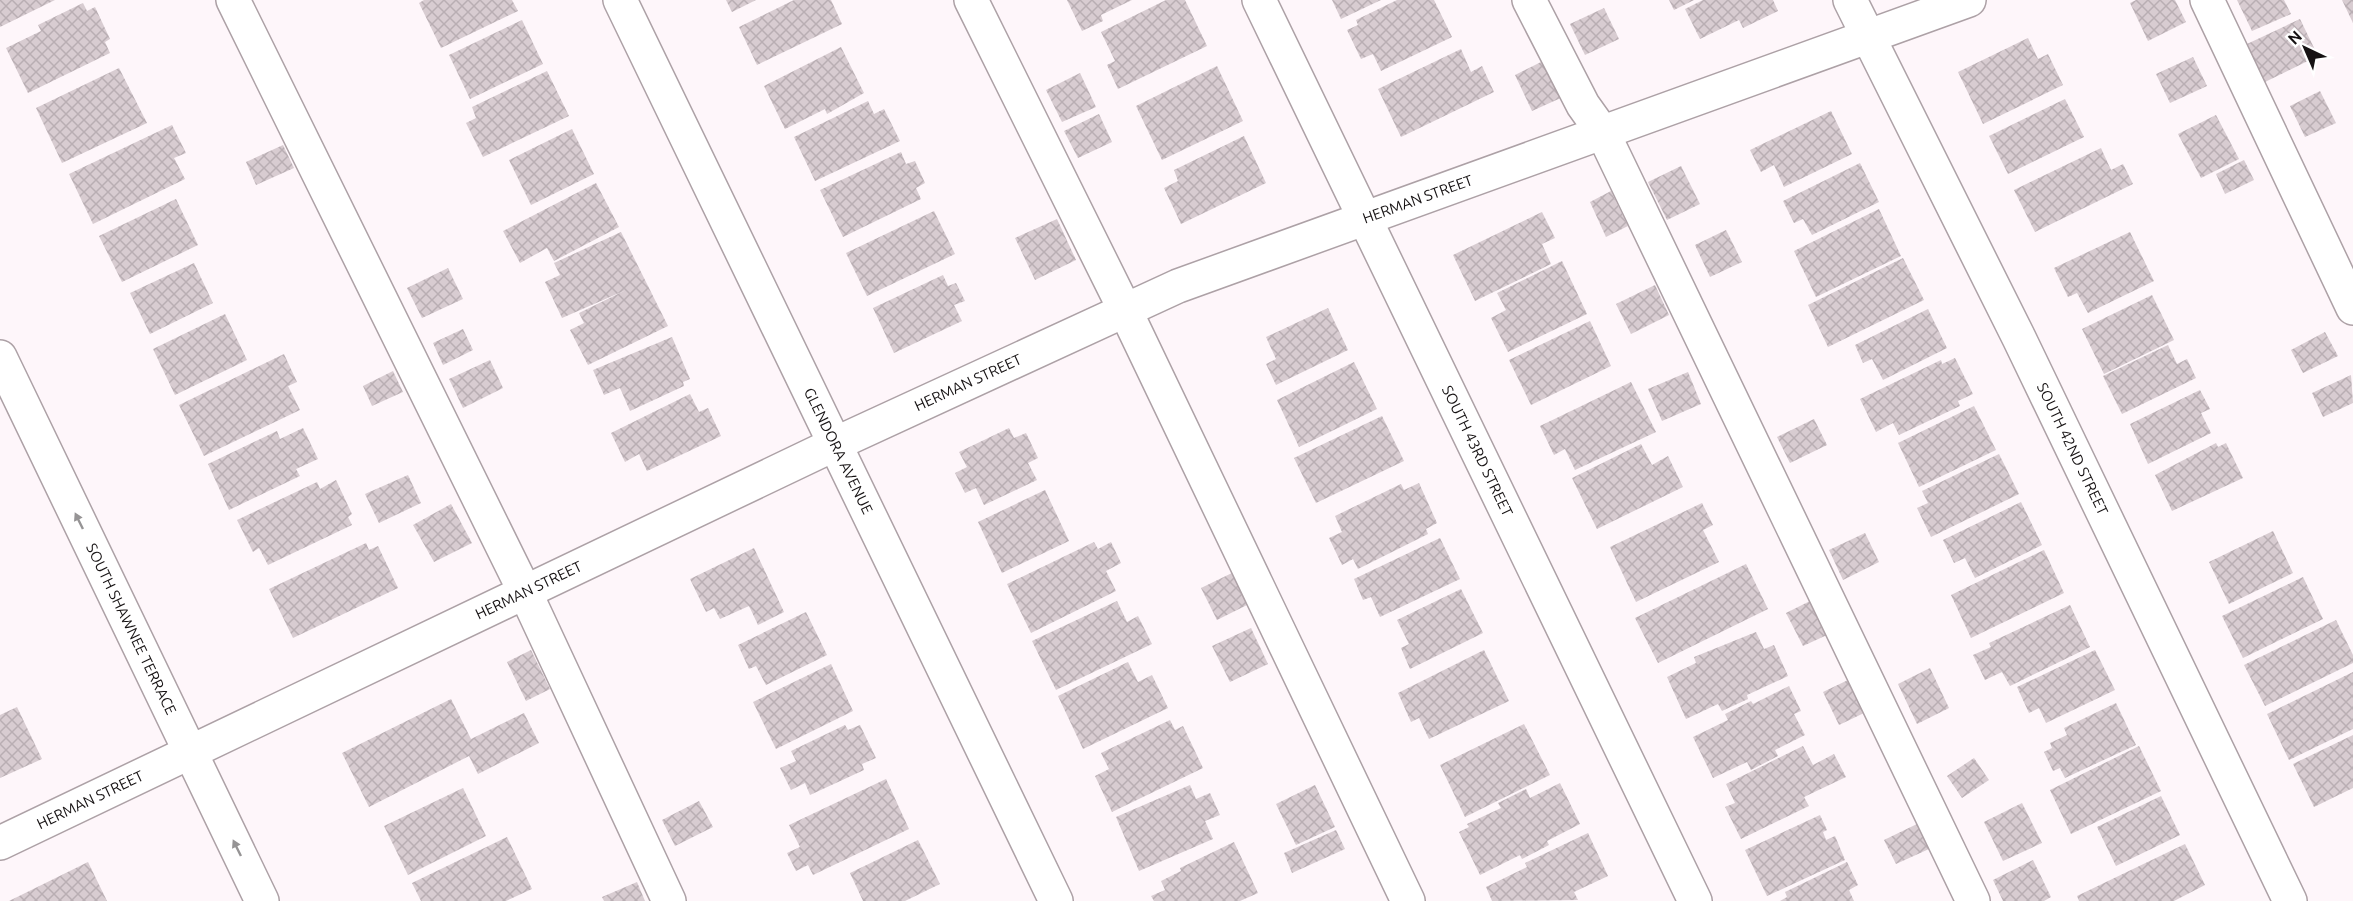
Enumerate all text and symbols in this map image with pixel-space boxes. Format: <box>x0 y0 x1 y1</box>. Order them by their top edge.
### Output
north arrow <box>2275 18 2335 78</box>
text: N <box>2284 27 2305 48</box>
street label: HERMAN STREET <box>1360 171 1476 227</box>
street label: HERMAN STREET <box>912 350 1025 414</box>
street label: SOUTH 42ND STREET <box>2034 380 2112 518</box>
street label: SOUTH 43RD STREET <box>1439 383 1517 519</box>
street label: GLENDORA AVENUE <box>801 385 876 517</box>
one-way arrow <box>75 513 84 530</box>
street label: SOUTH SHAWNEE TERRACE <box>83 541 180 717</box>
street label: HERMAN STREET <box>473 557 585 623</box>
street label: HERMAN STREET <box>34 766 147 832</box>
one-way arrow <box>232 840 242 857</box>

